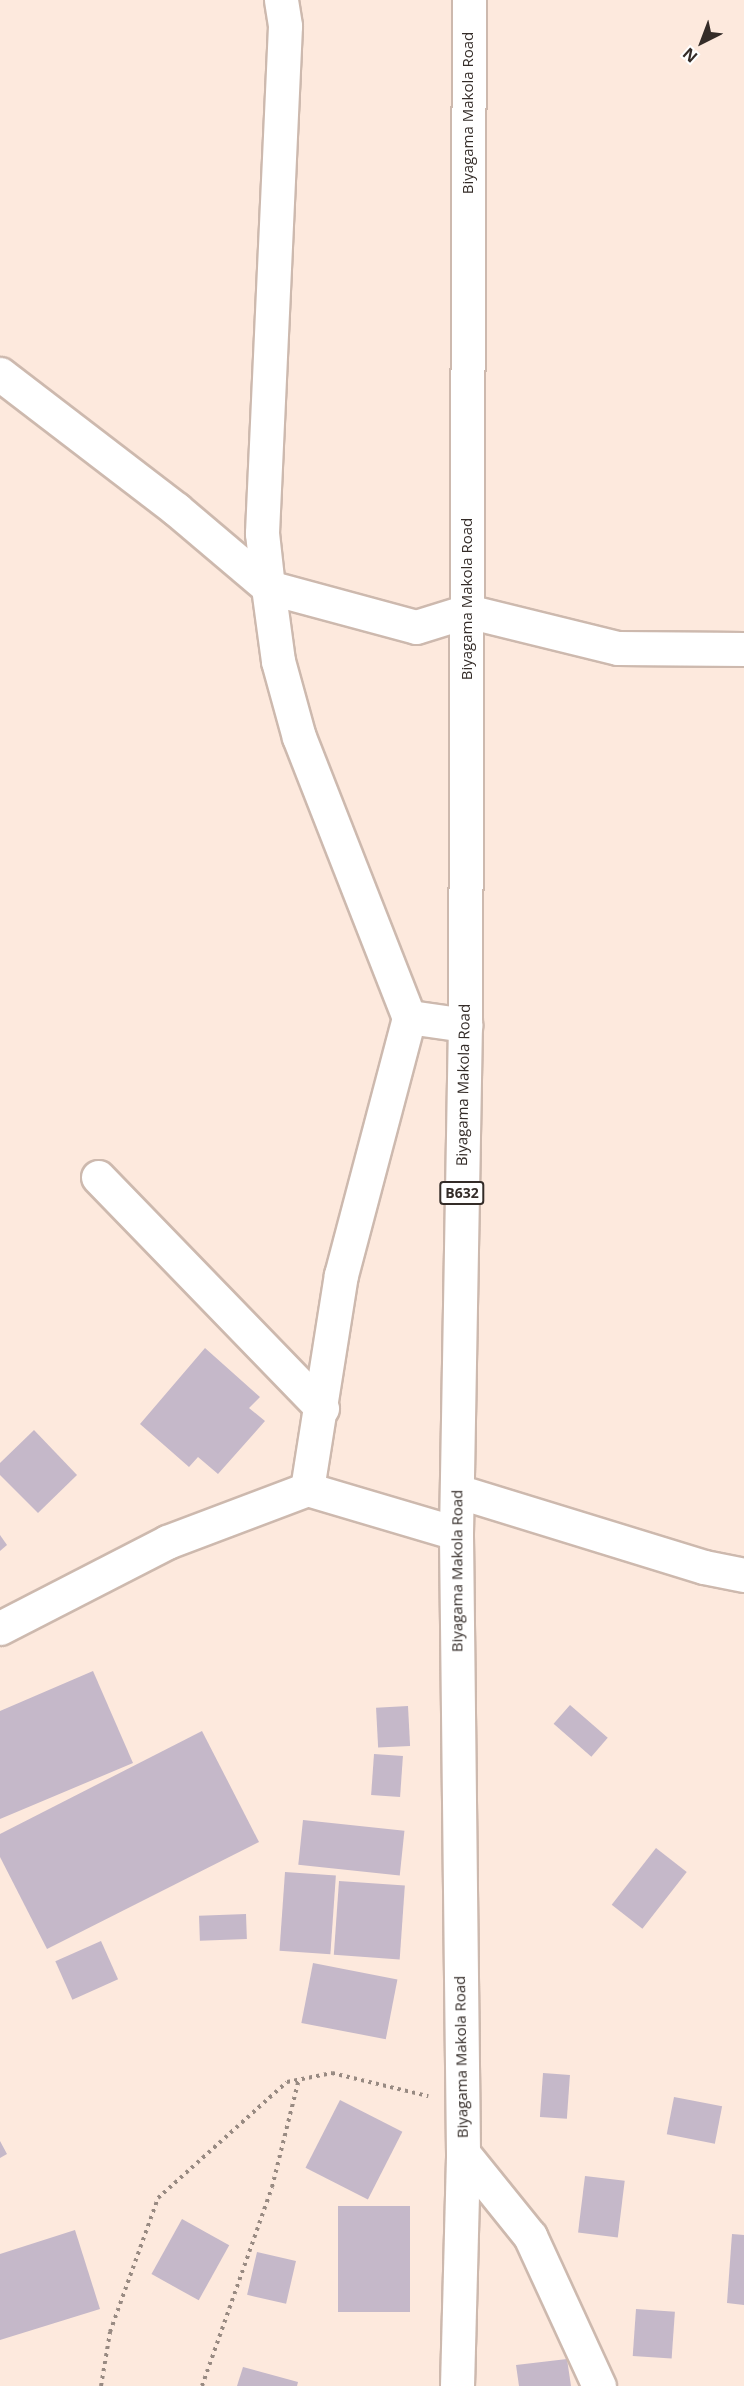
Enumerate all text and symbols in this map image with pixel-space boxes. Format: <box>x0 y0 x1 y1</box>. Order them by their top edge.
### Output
north arrow <box>672 12 732 72</box>
street label: Biyagama Makola Road <box>459 32 477 194</box>
text: N <box>678 43 702 68</box>
street label: Biyagama Makola Road <box>458 518 476 680</box>
street label: Biyagama Makola Road <box>453 1004 473 1166</box>
road number: B632 <box>438 1182 486 1204</box>
street label: Biyagama Makola Road <box>448 1490 466 1652</box>
street label: Biyagama Makola Road <box>451 1976 471 2138</box>

